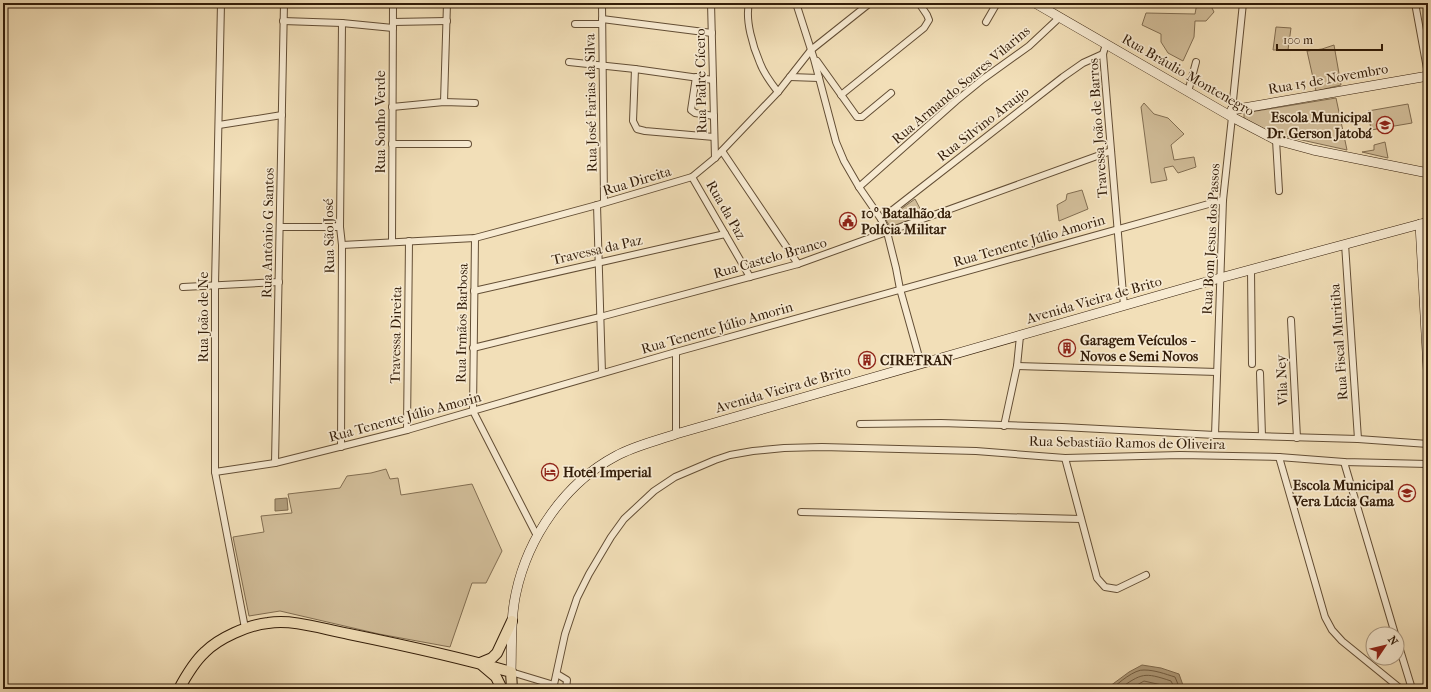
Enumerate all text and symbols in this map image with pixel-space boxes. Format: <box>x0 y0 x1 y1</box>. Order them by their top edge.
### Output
street label: Rua Armando Soares Vilarins <box>889 22 1033 148</box>
scale bar <box>1277 26 1382 52</box>
street label: Rua Padre Cícero <box>692 28 710 134</box>
street label: Rua Bráulio Montenegro <box>1119 30 1257 120</box>
street label: Rua José Farias da Silva <box>581 33 601 172</box>
text: 100 m <box>1283 33 1313 47</box>
street label: Travessa João de Barros <box>1085 58 1111 198</box>
street label: Rua 15 de Novembro <box>1267 60 1389 98</box>
street label: Rua Sonho Verde <box>372 70 389 174</box>
street label: Rua Silvino Araujo <box>934 83 1032 165</box>
place label: Escola Municipal Dr. Gerson Jatobá <box>1267 109 1373 142</box>
school or university icon: Escola Municipal Dr. Gerson Jatobá <box>1375 115 1395 135</box>
street label: Rua Direita <box>601 162 674 199</box>
street label: Rua Bom Jesus dos Passos <box>1199 163 1223 315</box>
street label: Rua Antônio G Santos <box>258 168 278 298</box>
street label: Rua da Paz <box>702 177 750 243</box>
street label: Rua São José <box>320 198 338 274</box>
place label: 10º Batalhão da Polícia Militar <box>861 205 952 238</box>
public building icon: 10º Batalhão da Polícia Militar <box>838 211 858 231</box>
street label: Rua Tenente Júlio Amorin <box>951 211 1107 271</box>
street label: Travessa da Paz <box>550 231 644 269</box>
street label: Rua Castelo Branco <box>711 234 829 282</box>
street label: Rua Irmãos Barbosa <box>452 262 472 383</box>
street label: Rua João de Ne <box>195 272 212 362</box>
street label: Avenida Vieira de Brito <box>1023 273 1164 328</box>
street label: Rua Fiscal Muritiba <box>1326 282 1352 401</box>
street label: Travessa Direita <box>387 286 405 384</box>
street label: Rua Tenente Júlio Amorin <box>639 298 795 358</box>
place label: Garagem Veículos - Novos e Semi Novos <box>1080 332 1199 365</box>
building icon: Garagem Veículos - Novos e Semi Novos <box>1057 338 1077 358</box>
building icon: CIRETRAN <box>857 350 877 370</box>
place label: CIRETRAN <box>880 352 953 369</box>
street label: Vila Ney <box>1272 353 1292 407</box>
street label: Avenida Vieira de Brito <box>712 362 853 417</box>
street label: Rua Tenente Júlio Amorin <box>327 388 483 446</box>
street label: Rua Sebastião Ramos de Oliveira <box>1029 433 1226 453</box>
hotel icon: Hotel Imperial <box>540 462 560 482</box>
place label: Hotel Imperial <box>563 464 652 481</box>
place label: Escola Municipal Vera Lúcia Gama <box>1292 477 1395 510</box>
school or university icon: Escola Municipal Vera Lúcia Gama <box>1397 483 1417 503</box>
north arrow <box>1365 626 1405 666</box>
text: N <box>1385 633 1401 648</box>

